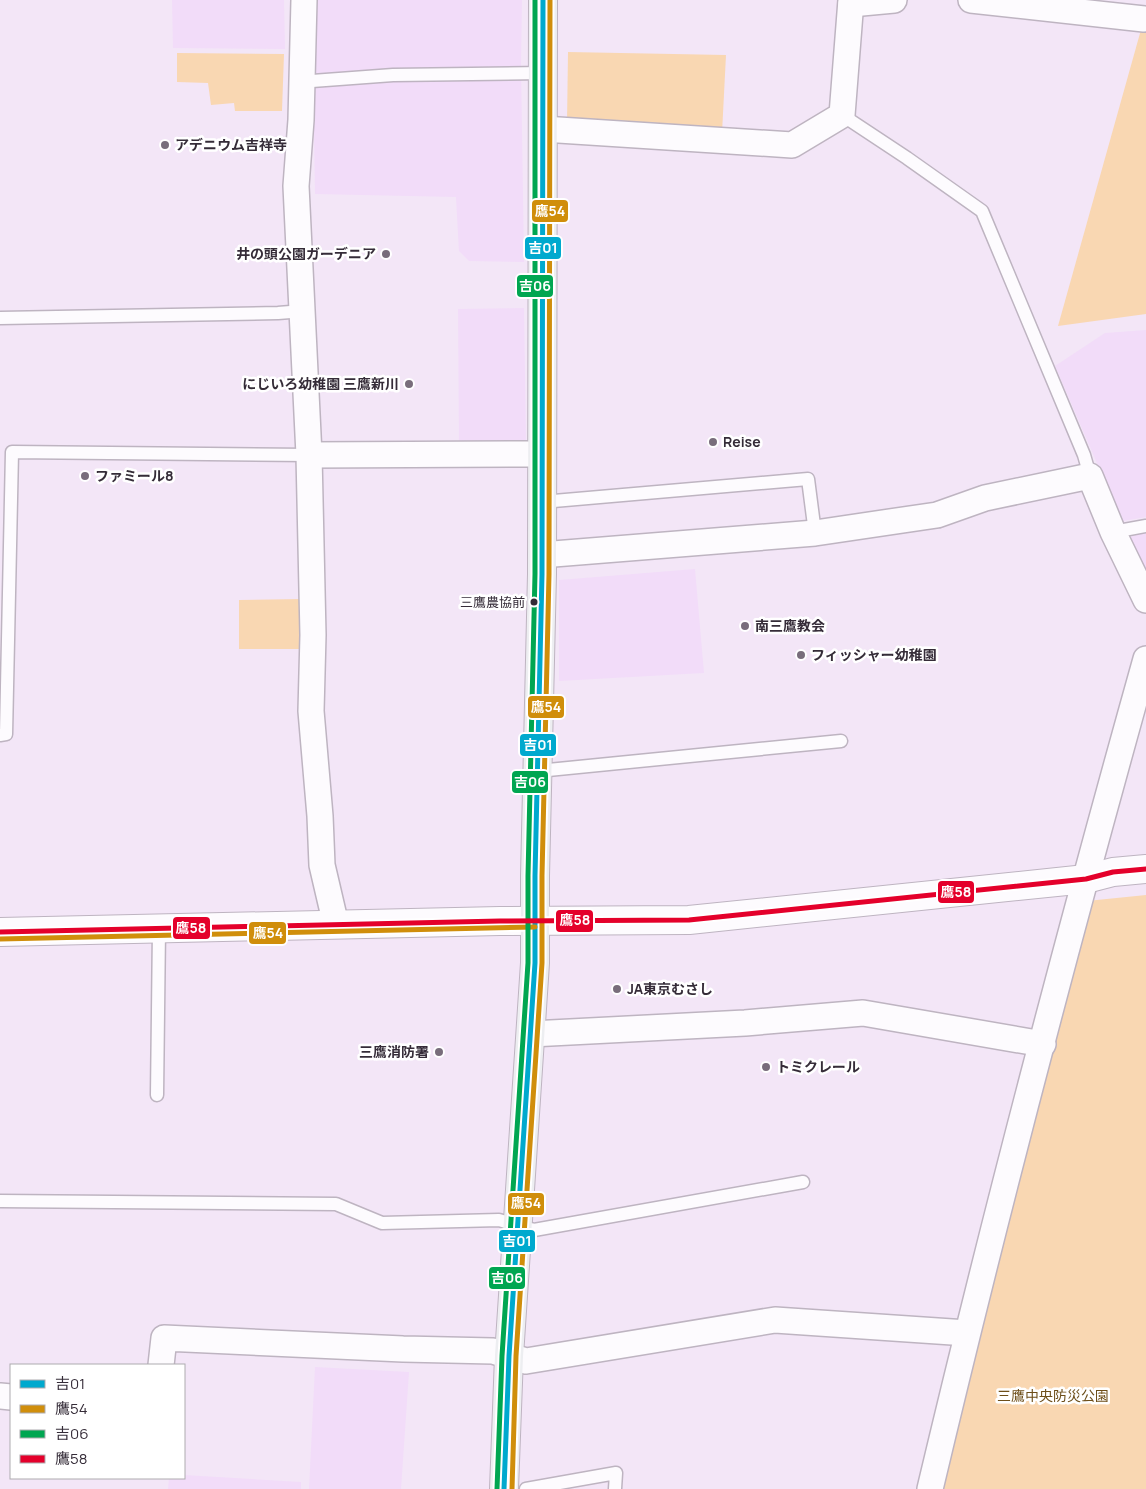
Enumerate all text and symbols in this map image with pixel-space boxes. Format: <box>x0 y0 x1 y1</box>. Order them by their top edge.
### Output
place label: アデニウム吉祥寺 <box>175 135 287 154</box>
marker: アデニウム吉祥寺 <box>159 139 171 151</box>
line badge: 鷹54 <box>531 199 569 223</box>
text: 鷹54 <box>535 201 565 220</box>
line badge: 吉01 <box>524 236 562 260</box>
text: 吉01 <box>528 238 558 257</box>
place label: 井の頭公園ガーデニア <box>236 244 376 263</box>
marker: 井の頭公園ガーデニア <box>380 248 392 260</box>
line badge: 吉06 <box>516 274 554 298</box>
text: 吉06 <box>519 276 551 295</box>
place label: にじいろ幼稚園 三鷹新川 <box>242 374 399 393</box>
marker: にじいろ幼稚園 三鷹新川 <box>403 378 415 390</box>
place label: Reise <box>723 432 761 451</box>
marker: Reise <box>707 436 719 448</box>
place label: ファミール8 <box>95 466 174 485</box>
marker: ファミール8 <box>79 470 91 482</box>
place label: 三鷹農協前 <box>460 593 525 611</box>
marker: 三鷹農協前 <box>529 597 539 607</box>
place label: 南三鷹教会 <box>755 616 825 635</box>
marker: 南三鷹教会 <box>739 620 751 632</box>
place label: フィッシャー幼稚園 <box>811 645 937 664</box>
marker: フィッシャー幼稚園 <box>795 649 807 661</box>
line badge: 鷹54 <box>527 695 565 719</box>
text: 鷹54 <box>531 697 561 716</box>
line badge: 吉01 <box>519 733 557 757</box>
text: 吉01 <box>523 735 553 754</box>
line badge: 吉06 <box>511 770 549 794</box>
text: 吉06 <box>514 772 546 791</box>
line badge: 鷹58 <box>937 880 975 904</box>
text: 鷹58 <box>941 882 971 901</box>
line badge: 鷹58 <box>555 909 594 933</box>
text: 鷹58 <box>560 910 590 929</box>
line badge: 鷹58 <box>172 916 211 940</box>
text: 鷹58 <box>176 918 206 937</box>
line badge: 鷹54 <box>248 921 287 945</box>
text: 鷹54 <box>253 923 283 942</box>
place label: JA東京むさし <box>627 979 713 998</box>
marker: JA東京むさし <box>611 983 623 995</box>
place label: 三鷹消防署 <box>359 1042 429 1061</box>
marker: 三鷹消防署 <box>433 1046 445 1058</box>
place label: トミクレール <box>776 1057 860 1076</box>
marker: トミクレール <box>760 1061 772 1073</box>
line badge: 鷹54 <box>507 1192 545 1216</box>
text: 鷹54 <box>511 1193 541 1212</box>
line badge: 吉01 <box>498 1229 536 1253</box>
text: 吉01 <box>502 1231 532 1250</box>
line badge: 吉06 <box>488 1266 526 1290</box>
text: 吉06 <box>491 1268 523 1287</box>
legend <box>10 1364 185 1479</box>
text: 吉01 <box>55 1373 85 1394</box>
park label: 三鷹中央防災公園 <box>997 1386 1109 1405</box>
text: 鷹54 <box>55 1398 88 1419</box>
text: 吉06 <box>55 1423 88 1444</box>
text: 鷹58 <box>55 1448 87 1469</box>

